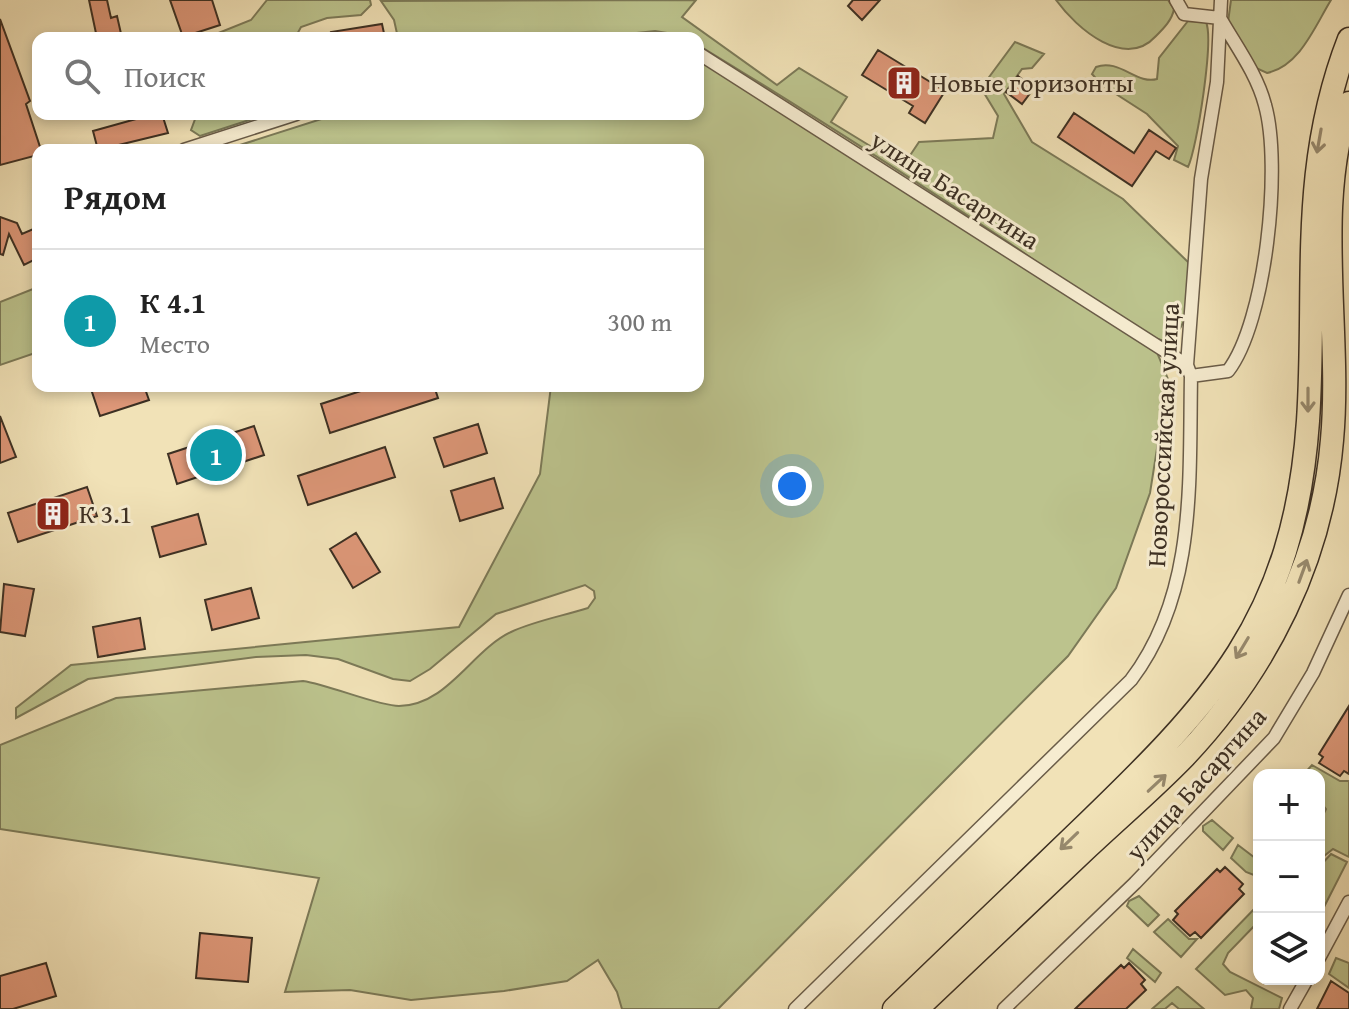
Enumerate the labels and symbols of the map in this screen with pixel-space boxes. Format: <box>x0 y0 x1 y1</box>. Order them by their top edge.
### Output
place label: Новые горизонты <box>930 63 1134 102</box>
building icon: Новые горизонты <box>885 64 923 102</box>
street label: улица Басаргина <box>862 120 1048 259</box>
one-way arrow <box>1311 128 1326 153</box>
street label: Новороссийская улица <box>1136 301 1189 568</box>
one-way arrow <box>1300 386 1316 413</box>
pin: 1 <box>190 425 242 485</box>
your location <box>772 466 812 506</box>
place label: К 3.1 <box>79 494 132 533</box>
building icon: К 3.1 <box>34 495 72 533</box>
one-way arrow <box>1297 559 1311 584</box>
one-way arrow <box>1234 636 1250 659</box>
street label: улица Басаргина <box>1115 698 1276 870</box>
one-way arrow <box>1146 774 1166 792</box>
one-way arrow <box>1059 831 1079 850</box>

